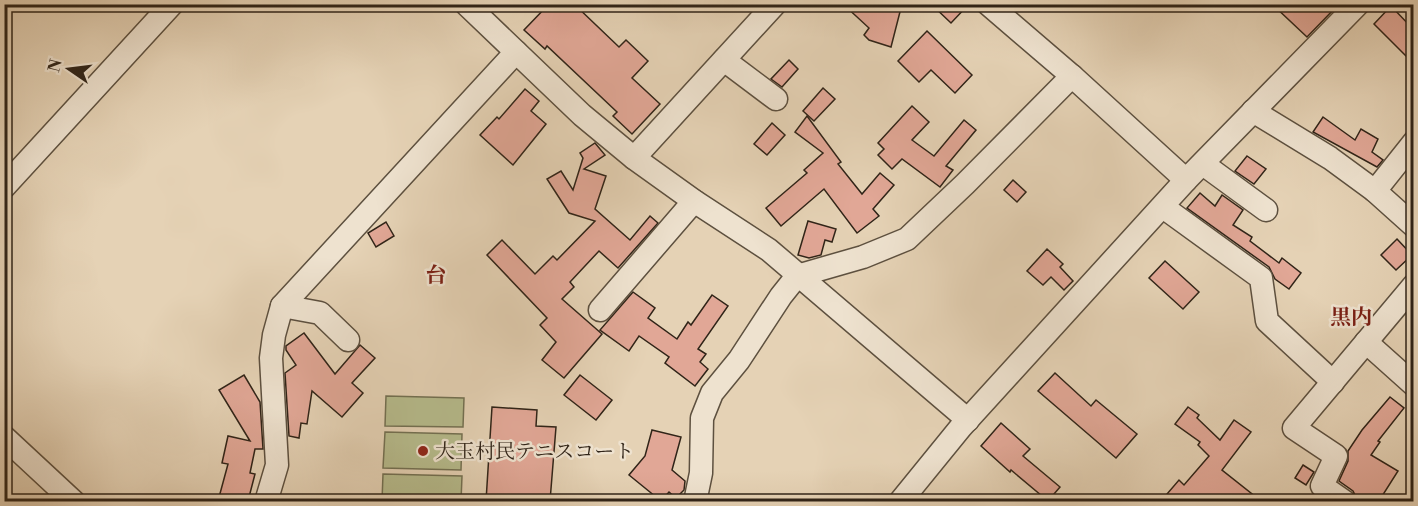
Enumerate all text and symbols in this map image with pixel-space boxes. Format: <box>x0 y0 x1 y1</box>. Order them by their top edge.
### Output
north arrow <box>39 39 99 99</box>
text: N <box>44 57 67 74</box>
district label: 台 <box>426 263 447 289</box>
district label: 黒内 <box>1330 305 1372 331</box>
place label: 大玉村民テニスコート <box>435 440 634 465</box>
marker: 大玉村民テニスコート <box>416 444 430 458</box>

